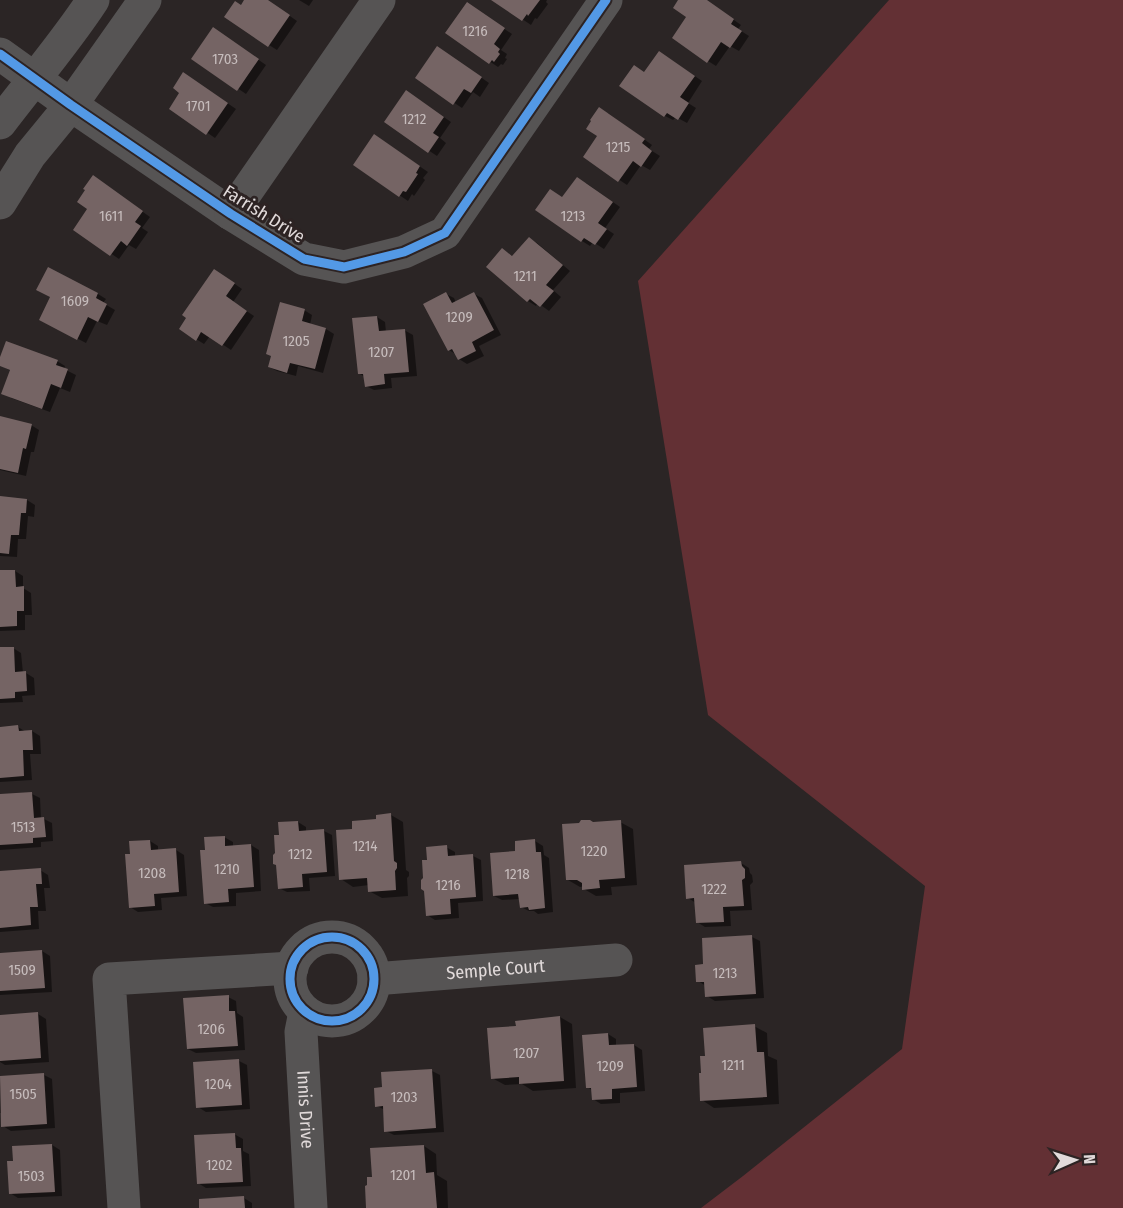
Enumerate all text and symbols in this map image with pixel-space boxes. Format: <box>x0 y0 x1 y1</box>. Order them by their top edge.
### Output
house number: 1216 <box>462 22 488 40</box>
house number: 1703 <box>212 50 238 68</box>
house number: 1701 <box>185 97 211 115</box>
house number: 1212 <box>402 110 427 128</box>
house number: 1215 <box>606 138 631 156</box>
street label: Farrish Drive <box>219 180 309 248</box>
house number: 1611 <box>99 207 123 225</box>
house number: 1213 <box>561 207 586 225</box>
house number: 1211 <box>513 267 537 285</box>
house number: 1609 <box>61 292 89 310</box>
house number: 1209 <box>445 308 473 326</box>
house number: 1205 <box>282 332 310 350</box>
house number: 1207 <box>368 343 394 361</box>
house number: 1513 <box>11 818 36 836</box>
house number: 1214 <box>352 837 378 855</box>
house number: 1220 <box>581 842 607 860</box>
house number: 1212 <box>288 845 313 863</box>
house number: 1210 <box>214 860 240 878</box>
house number: 1208 <box>138 864 166 882</box>
house number: 1218 <box>504 865 530 883</box>
house number: 1216 <box>435 876 461 894</box>
house number: 1222 <box>701 880 727 898</box>
street label: Semple Court <box>445 955 546 984</box>
house number: 1509 <box>8 961 36 979</box>
house number: 1213 <box>713 964 738 982</box>
house number: 1206 <box>197 1020 225 1038</box>
house number: 1207 <box>513 1044 539 1062</box>
house number: 1211 <box>721 1056 745 1074</box>
house number: 1209 <box>596 1057 624 1075</box>
street label: Innis Drive <box>292 1070 319 1149</box>
house number: 1204 <box>204 1075 232 1093</box>
house number: 1505 <box>9 1085 37 1103</box>
house number: 1203 <box>391 1088 418 1106</box>
north arrow <box>1045 1130 1105 1190</box>
text: N <box>1080 1154 1099 1165</box>
house number: 1202 <box>206 1156 233 1174</box>
house number: 1201 <box>390 1166 416 1184</box>
house number: 1503 <box>17 1167 45 1185</box>

